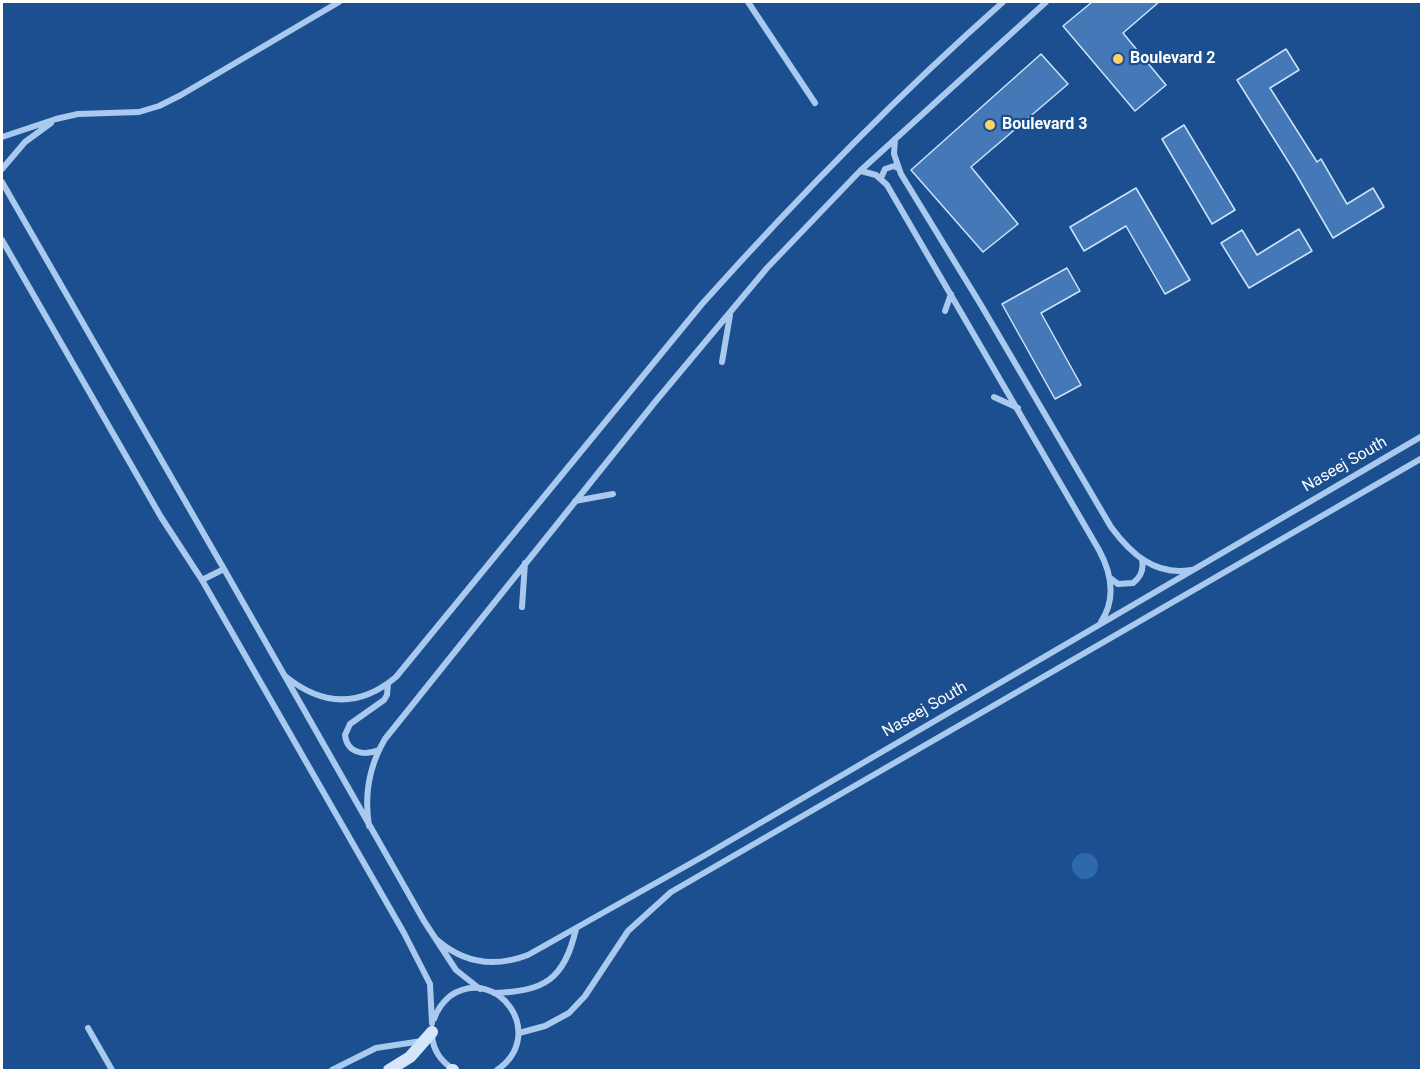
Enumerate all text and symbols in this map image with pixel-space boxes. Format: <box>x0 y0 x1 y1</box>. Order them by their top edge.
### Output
place label: Boulevard 2 <box>1130 49 1215 69</box>
marker: Boulevard 2 <box>1111 52 1125 66</box>
place label: Boulevard 3 <box>1002 115 1087 135</box>
marker: Boulevard 3 <box>983 118 997 132</box>
street label: Naseej South <box>1299 433 1391 497</box>
street label: Naseej South <box>879 678 971 742</box>

